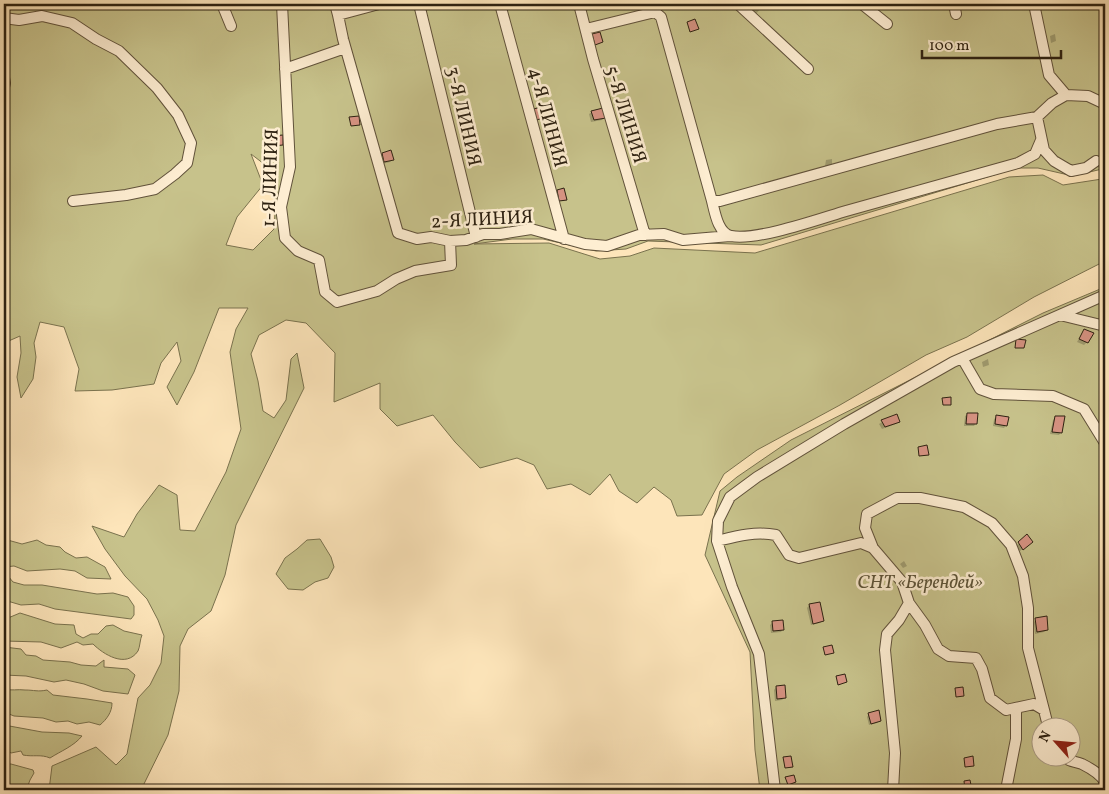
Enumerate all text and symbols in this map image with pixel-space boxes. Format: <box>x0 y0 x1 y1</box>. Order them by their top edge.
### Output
scale bar <box>922 28 1060 60</box>
text: 100 m <box>929 36 969 57</box>
street label: 5-Я ЛИНИЯ <box>598 62 652 167</box>
street label: 3-Я ЛИНИЯ <box>439 64 487 169</box>
street label: 4-Я ЛИНИЯ <box>521 65 573 170</box>
street label: 1-Я ЛИНИЯ <box>256 128 286 228</box>
street label: 2-Я ЛИНИЯ <box>430 204 534 236</box>
park label: СНТ «Берендей» <box>857 570 983 596</box>
north arrow <box>1032 716 1082 766</box>
text: N <box>1035 728 1057 746</box>

